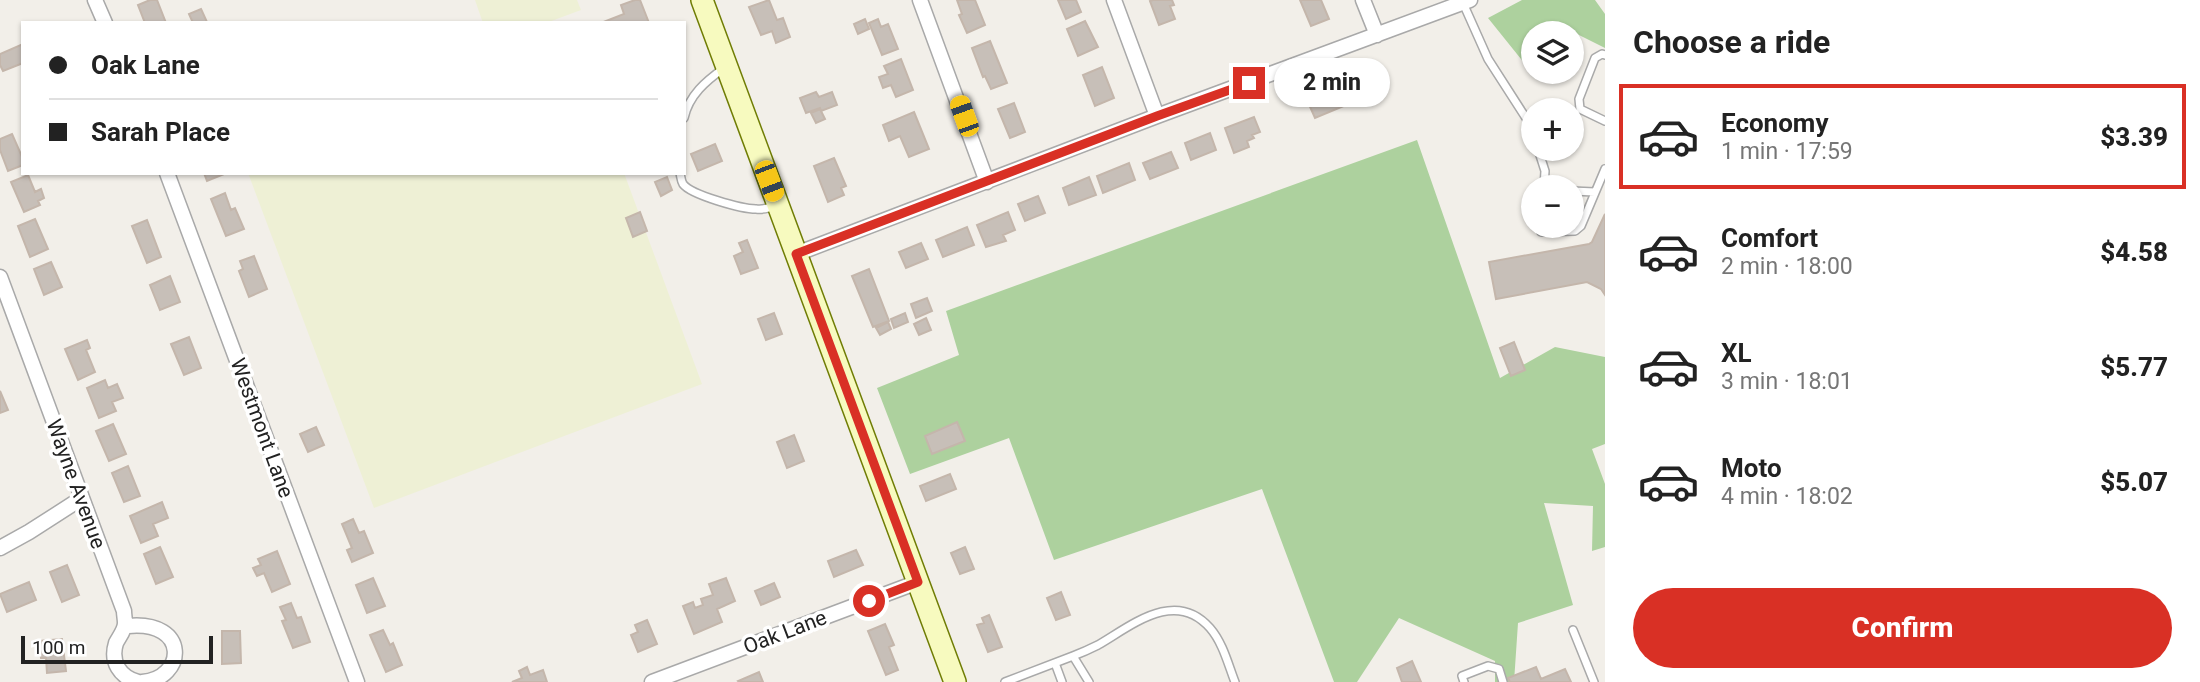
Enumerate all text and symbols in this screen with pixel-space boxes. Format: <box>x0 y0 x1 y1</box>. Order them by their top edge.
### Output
map controls <box>1521 21 1584 238</box>
button: layers <box>1521 21 1584 84</box>
text: Choose a ride <box>1633 23 1830 61</box>
text: Oak Lane <box>91 50 200 80</box>
callout: 2 min <box>1274 58 1389 108</box>
route end <box>1233 67 1265 99</box>
text: 2 min <box>1303 69 1361 96</box>
car <box>947 93 982 139</box>
button: + <box>1521 98 1584 161</box>
icon: car <box>1637 105 1700 168</box>
text: Economy <box>1721 108 1828 138</box>
text: Sarah Place <box>91 117 230 147</box>
text: $3.39 <box>2100 122 2168 152</box>
text: 1 min · 17:59 <box>1721 138 1853 165</box>
car <box>752 158 787 204</box>
button: − <box>1521 175 1584 238</box>
icon: car <box>1637 220 1700 283</box>
text: Comfort <box>1721 223 1818 253</box>
text: $4.58 <box>2100 237 2168 267</box>
text: 2 min · 18:00 <box>1721 253 1853 280</box>
icon: car <box>1637 335 1700 398</box>
text: XL <box>1721 338 1752 368</box>
text: $5.77 <box>2100 352 2168 382</box>
street label: Westmont Lane <box>226 355 298 501</box>
text: 3 min · 18:01 <box>1721 368 1853 395</box>
street label: Wayne Avenue <box>41 416 111 552</box>
icon: car <box>1637 450 1700 513</box>
text: Moto <box>1721 453 1782 483</box>
text: $5.07 <box>2100 467 2168 497</box>
text: 4 min · 18:02 <box>1721 483 1853 510</box>
route start <box>853 585 885 617</box>
button: Confirm <box>1633 588 2172 668</box>
street label: Oak Lane <box>740 605 830 659</box>
scale bar <box>21 633 214 665</box>
text: 100 m <box>32 636 85 659</box>

